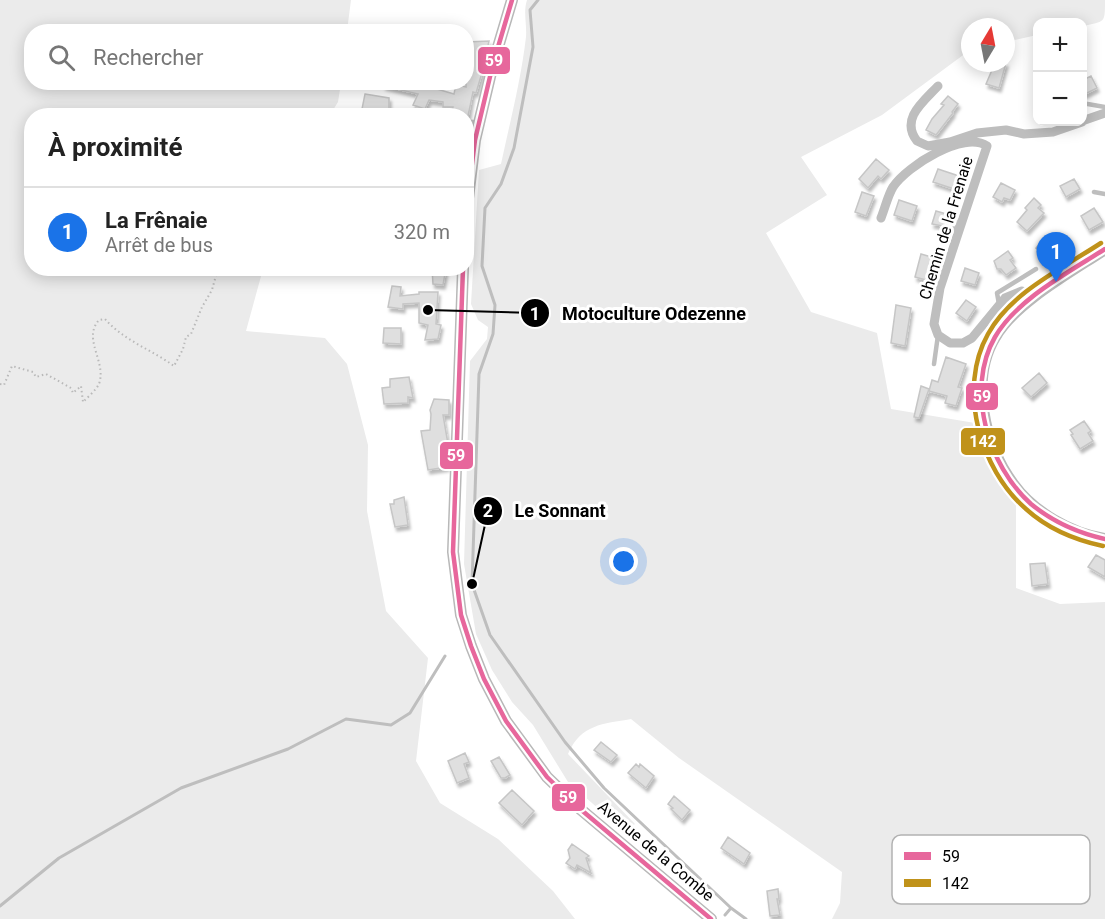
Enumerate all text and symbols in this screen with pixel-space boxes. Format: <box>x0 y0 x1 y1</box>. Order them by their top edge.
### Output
north arrow <box>961 18 1015 72</box>
map controls <box>1033 18 1087 126</box>
button: + <box>1033 18 1087 72</box>
search box <box>24 24 474 90</box>
icon: search <box>45 41 78 74</box>
text: Rechercher <box>93 45 204 70</box>
line badge: 59 <box>477 46 511 75</box>
text: 59 <box>485 51 503 70</box>
button: − <box>1033 72 1087 126</box>
text: À proximité <box>48 132 182 162</box>
street label: Chemin de la Frenaie <box>915 154 977 302</box>
text: La Frênaie <box>105 208 207 233</box>
text: 1 <box>62 220 73 244</box>
text: 320 m <box>394 220 450 244</box>
pin: 1 <box>1036 232 1076 282</box>
text: Arrêt de bus <box>105 233 213 257</box>
callout: Motoculture Odezenne <box>520 295 758 331</box>
text: 1 <box>530 303 540 324</box>
text: Motoculture Odezenne <box>562 303 746 324</box>
line badge: 59 <box>965 382 999 411</box>
text: 59 <box>973 387 991 406</box>
line badge: 142 <box>960 427 1006 456</box>
text: 142 <box>969 432 997 451</box>
line badge: 59 <box>439 441 474 470</box>
text: 59 <box>447 446 465 465</box>
callout: Le Sonnant <box>473 493 618 529</box>
text: 2 <box>483 500 493 521</box>
text: Le Sonnant <box>514 500 606 521</box>
your location <box>609 547 638 576</box>
line badge: 59 <box>551 783 586 812</box>
text: 59 <box>559 788 577 807</box>
street label: Avenue de la Combe <box>594 797 718 905</box>
legend <box>892 835 1090 904</box>
text: 59 <box>942 847 960 866</box>
text: 142 <box>942 874 969 893</box>

